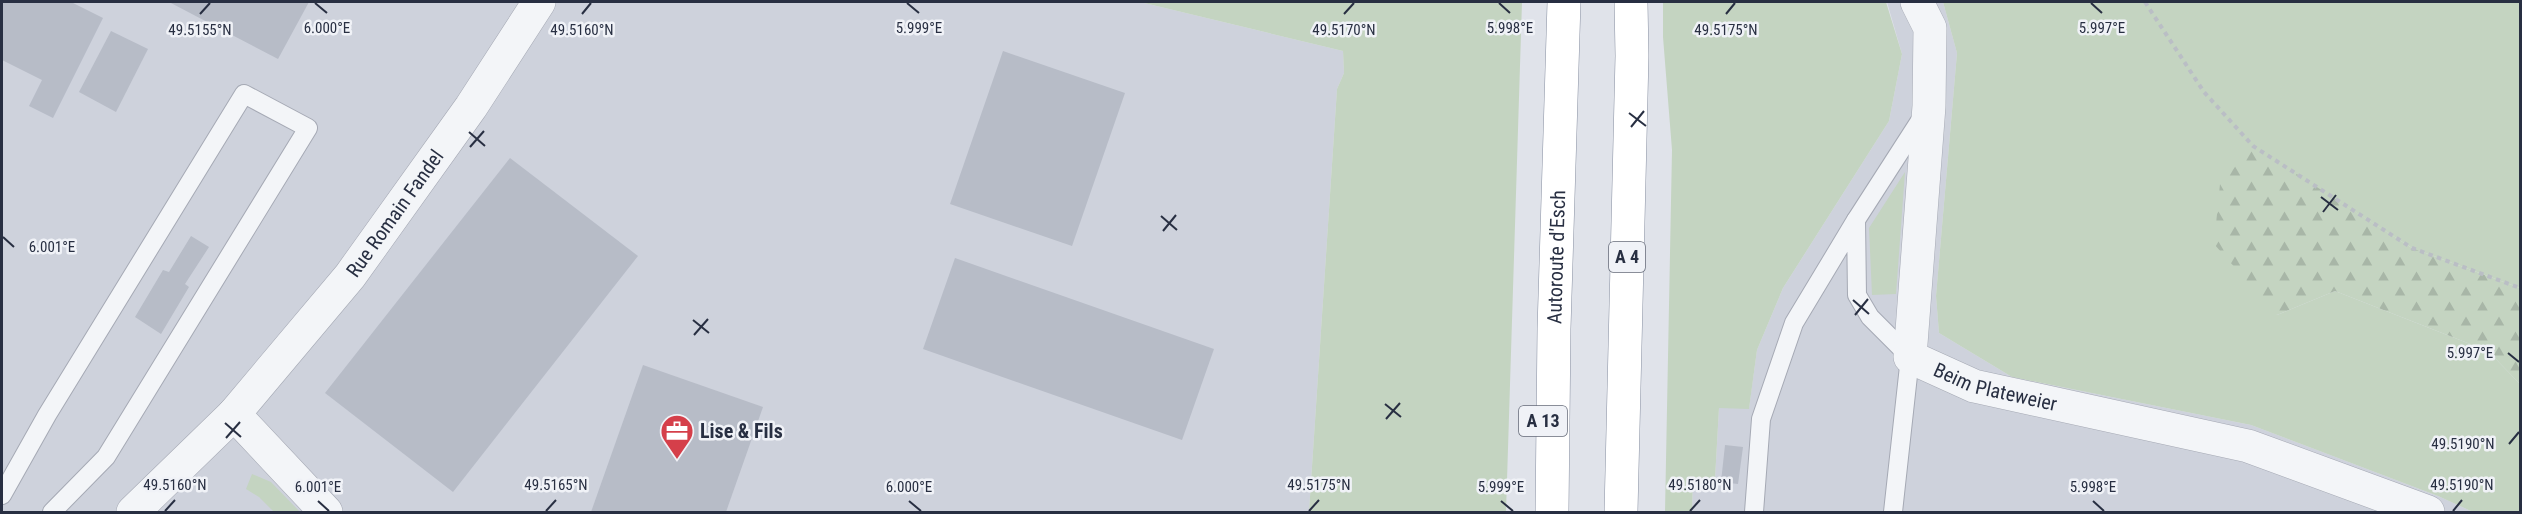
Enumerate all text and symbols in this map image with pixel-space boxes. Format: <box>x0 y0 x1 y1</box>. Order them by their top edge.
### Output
text: 6.000°E <box>304 19 350 37</box>
text: 5.999°E <box>896 19 942 37</box>
text: 5.998°E <box>1487 19 1533 37</box>
text: 5.997°E <box>2079 19 2125 37</box>
text: 49.5155°N <box>168 21 232 39</box>
text: 49.5160°N <box>550 21 614 39</box>
text: 49.5170°N <box>1312 21 1376 39</box>
text: 49.5175°N <box>1694 21 1758 39</box>
street label: Rue Romain Fandel <box>341 145 449 282</box>
street label: Autoroute d'Esch <box>1542 190 1570 324</box>
text: 6.001°E <box>29 238 75 256</box>
road number: A 4 <box>1609 242 1645 272</box>
text: 5.997°E <box>2447 344 2493 362</box>
street label: Beim Plateweier <box>1930 357 2059 416</box>
road number: A 13 <box>1519 406 1567 436</box>
office icon: Lise & Fils <box>659 413 695 460</box>
place label: Lise & Fils <box>700 419 783 443</box>
text: 49.5190°N <box>2431 435 2495 453</box>
text: 49.5160°N <box>143 476 207 494</box>
text: 49.5165°N <box>524 476 588 494</box>
text: 49.5175°N <box>1287 476 1351 494</box>
text: 49.5180°N <box>1668 476 1732 494</box>
text: 49.5190°N <box>2430 476 2494 494</box>
text: 6.001°E <box>295 478 341 496</box>
text: 6.000°E <box>886 478 932 496</box>
text: 5.999°E <box>1478 478 1524 496</box>
text: 5.998°E <box>2070 478 2116 496</box>

